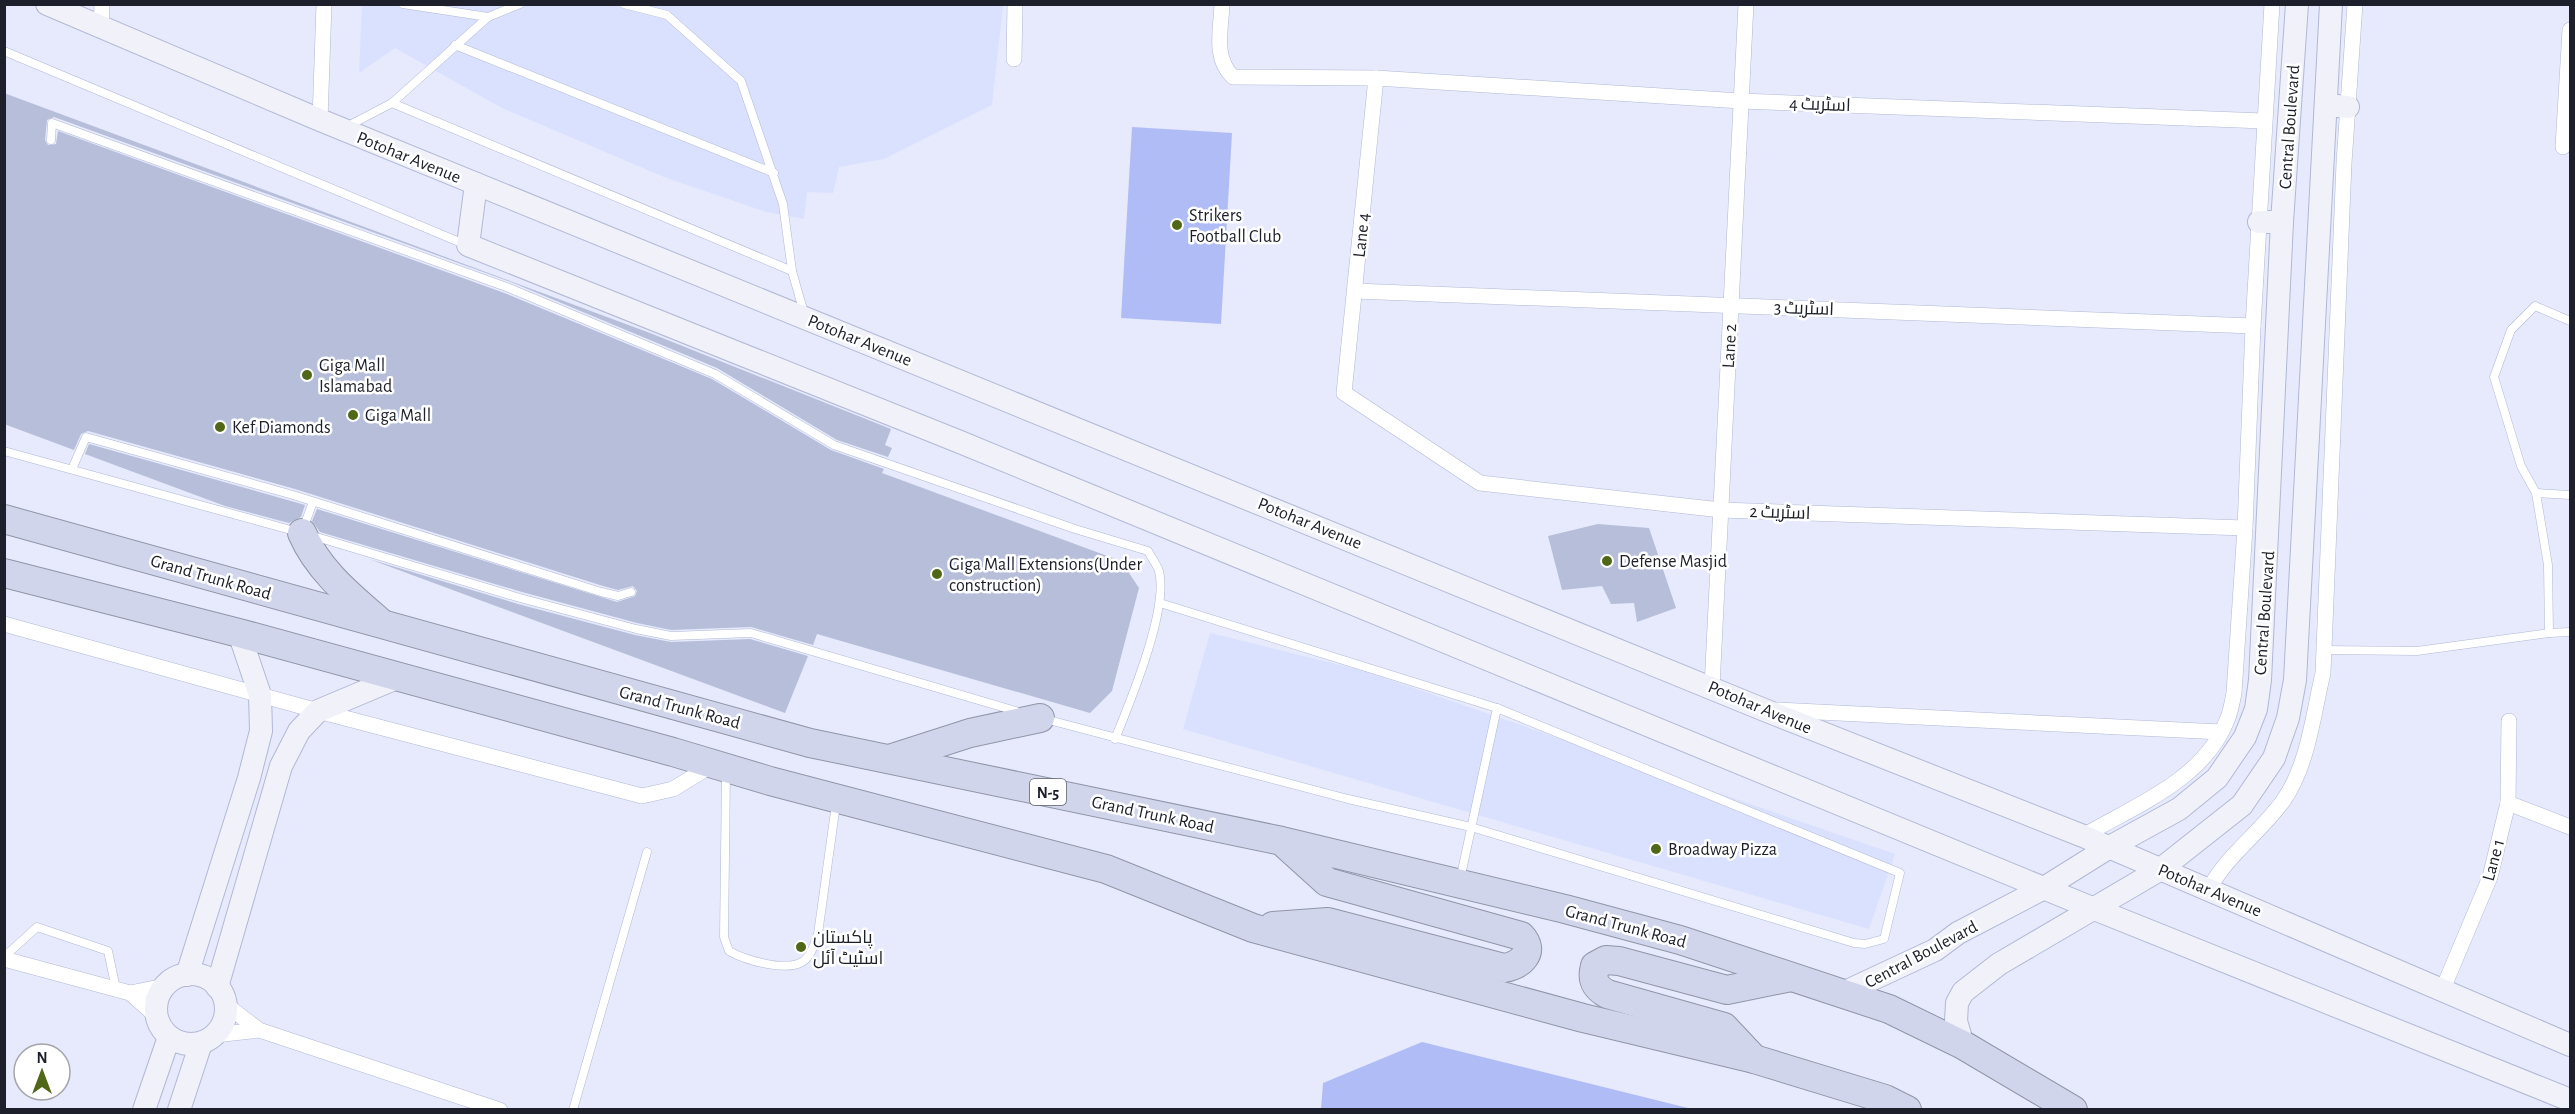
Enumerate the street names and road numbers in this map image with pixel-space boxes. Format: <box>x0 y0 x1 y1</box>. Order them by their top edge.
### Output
street label: Central Boulevard <box>2277 64 2303 190</box>
street label: اسٹریٹ 4 <box>1789 95 1851 116</box>
street label: Potohar Avenue <box>354 129 463 187</box>
street label: Lane 4 <box>1351 212 1373 258</box>
street label: اسٹریٹ 3 <box>1773 299 1834 320</box>
street label: Potohar Avenue <box>805 312 914 370</box>
street label: Lane 2 <box>1720 323 1740 369</box>
street label: Potohar Avenue <box>1255 495 1364 553</box>
street label: اسٹریٹ 2 <box>1749 503 1811 524</box>
street label: Central Boulevard <box>2252 550 2278 676</box>
street label: Grand Trunk Road <box>148 552 273 604</box>
street label: Potohar Avenue <box>1705 678 1814 738</box>
street label: Grand Trunk Road <box>617 683 742 733</box>
road number: N-5 <box>1030 779 1066 805</box>
street label: Grand Trunk Road <box>1090 793 1216 837</box>
street label: Lane 1 <box>2480 837 2508 883</box>
street label: Potohar Avenue <box>2155 861 2264 921</box>
street label: Grand Trunk Road <box>1563 902 1688 952</box>
street label: Central Boulevard <box>1862 918 1981 992</box>

